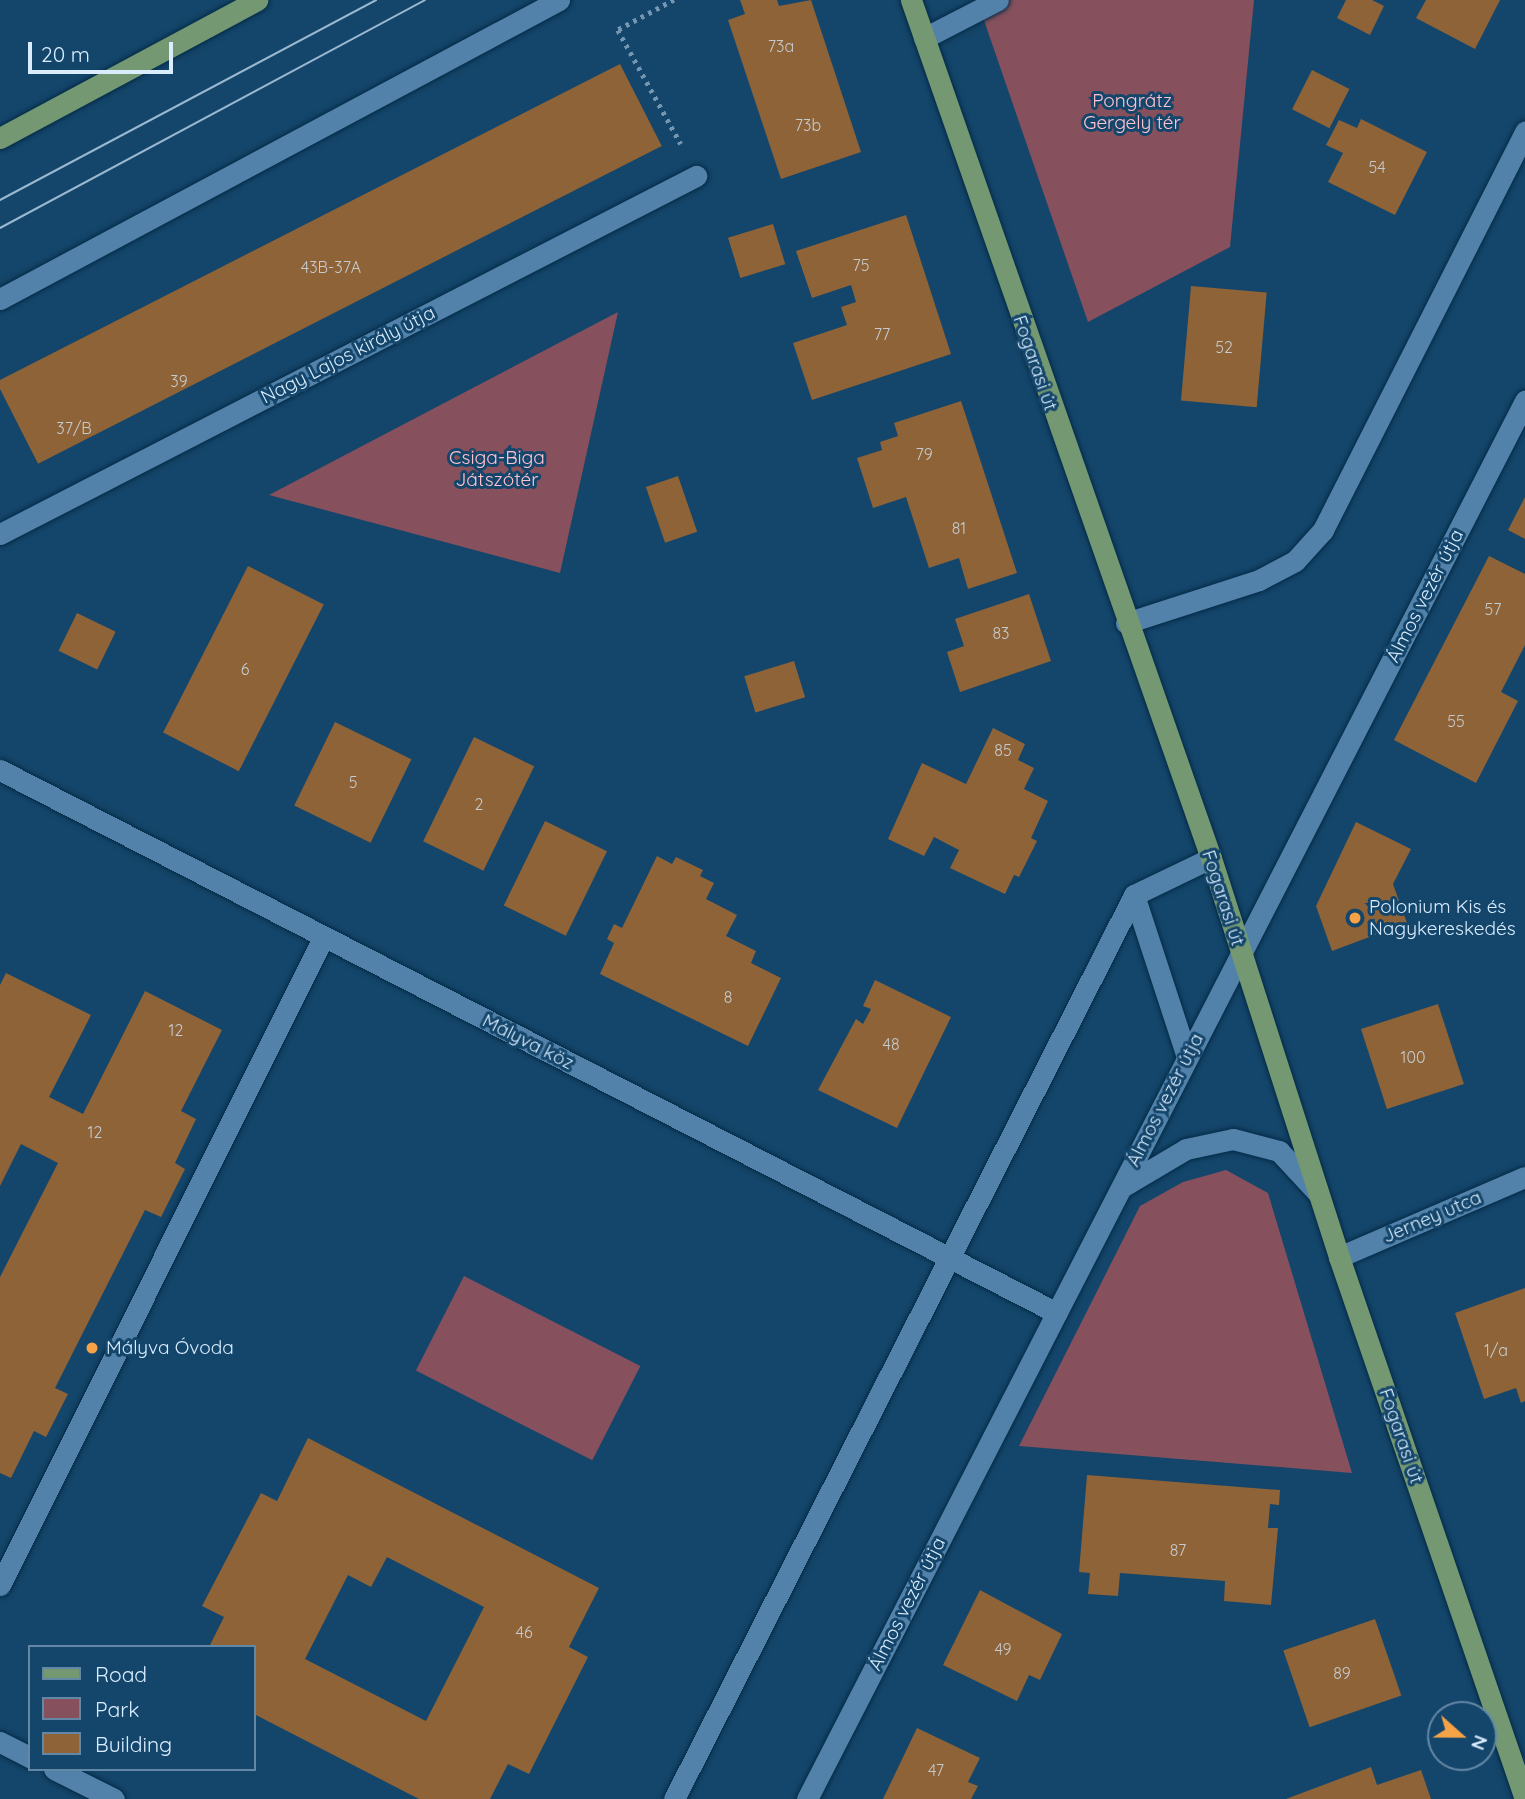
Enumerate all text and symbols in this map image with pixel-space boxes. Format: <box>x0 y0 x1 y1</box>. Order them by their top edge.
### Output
scale bar <box>32 28 177 72</box>
house number: 73a <box>768 36 794 56</box>
text: 20 m <box>41 41 90 67</box>
park label: Pongrátz Gergely tér <box>1083 90 1181 134</box>
house number: 73b <box>795 115 821 135</box>
house number: 54 <box>1368 157 1386 177</box>
house number: 75 <box>853 255 869 275</box>
house number: 43B-37A <box>301 257 361 277</box>
street label: Nagy Lajos király útja <box>257 301 439 409</box>
street label: Fogarasi út <box>1008 312 1062 414</box>
house number: 77 <box>874 324 890 344</box>
house number: 52 <box>1215 337 1233 357</box>
house number: 39 <box>170 371 188 391</box>
house number: 37/B <box>56 418 92 438</box>
house number: 79 <box>915 444 933 464</box>
park label: Csiga-Biga Játszótér <box>449 447 545 491</box>
house number: 81 <box>952 518 966 538</box>
street label: Álmos vezér útja <box>1382 526 1468 666</box>
house number: 57 <box>1485 599 1501 619</box>
house number: 83 <box>992 623 1010 643</box>
house number: 6 <box>241 659 249 679</box>
house number: 55 <box>1447 711 1465 731</box>
house number: 85 <box>994 740 1012 760</box>
house number: 5 <box>349 772 357 792</box>
house number: 2 <box>475 794 483 814</box>
street label: Fogarasi út <box>1197 847 1249 949</box>
place label: Polonium Kis és Nagykereskedés <box>1369 896 1516 940</box>
marker: Polonium Kis és Nagykereskedés <box>1347 910 1363 926</box>
house number: 8 <box>724 987 732 1007</box>
street label: Mályva köz <box>479 1009 577 1075</box>
house number: 12 <box>169 1020 183 1040</box>
street label: Álmos vezér útja <box>1122 1030 1208 1170</box>
house number: 48 <box>882 1034 900 1054</box>
house number: 100 <box>1401 1047 1425 1067</box>
house number: 12 <box>88 1122 102 1142</box>
street label: Jerney utca <box>1379 1186 1485 1248</box>
place label: Mályva Óvoda <box>106 1337 234 1359</box>
marker: Mályva Óvoda <box>84 1340 100 1356</box>
house number: 1/a <box>1484 1340 1508 1360</box>
street label: Fogarasi út <box>1374 1385 1428 1487</box>
street label: Álmos vezér útja <box>864 1534 950 1674</box>
house number: 87 <box>1170 1540 1186 1560</box>
house number: 46 <box>515 1622 533 1642</box>
house number: 49 <box>994 1639 1012 1659</box>
legend <box>28 1645 256 1771</box>
text: Road <box>95 1661 147 1687</box>
house number: 89 <box>1333 1663 1351 1683</box>
text: Park <box>95 1696 139 1722</box>
north arrow <box>1427 1701 1497 1771</box>
text: Building <box>95 1731 172 1757</box>
text: N <box>1466 1732 1493 1754</box>
house number: 47 <box>928 1760 944 1780</box>

